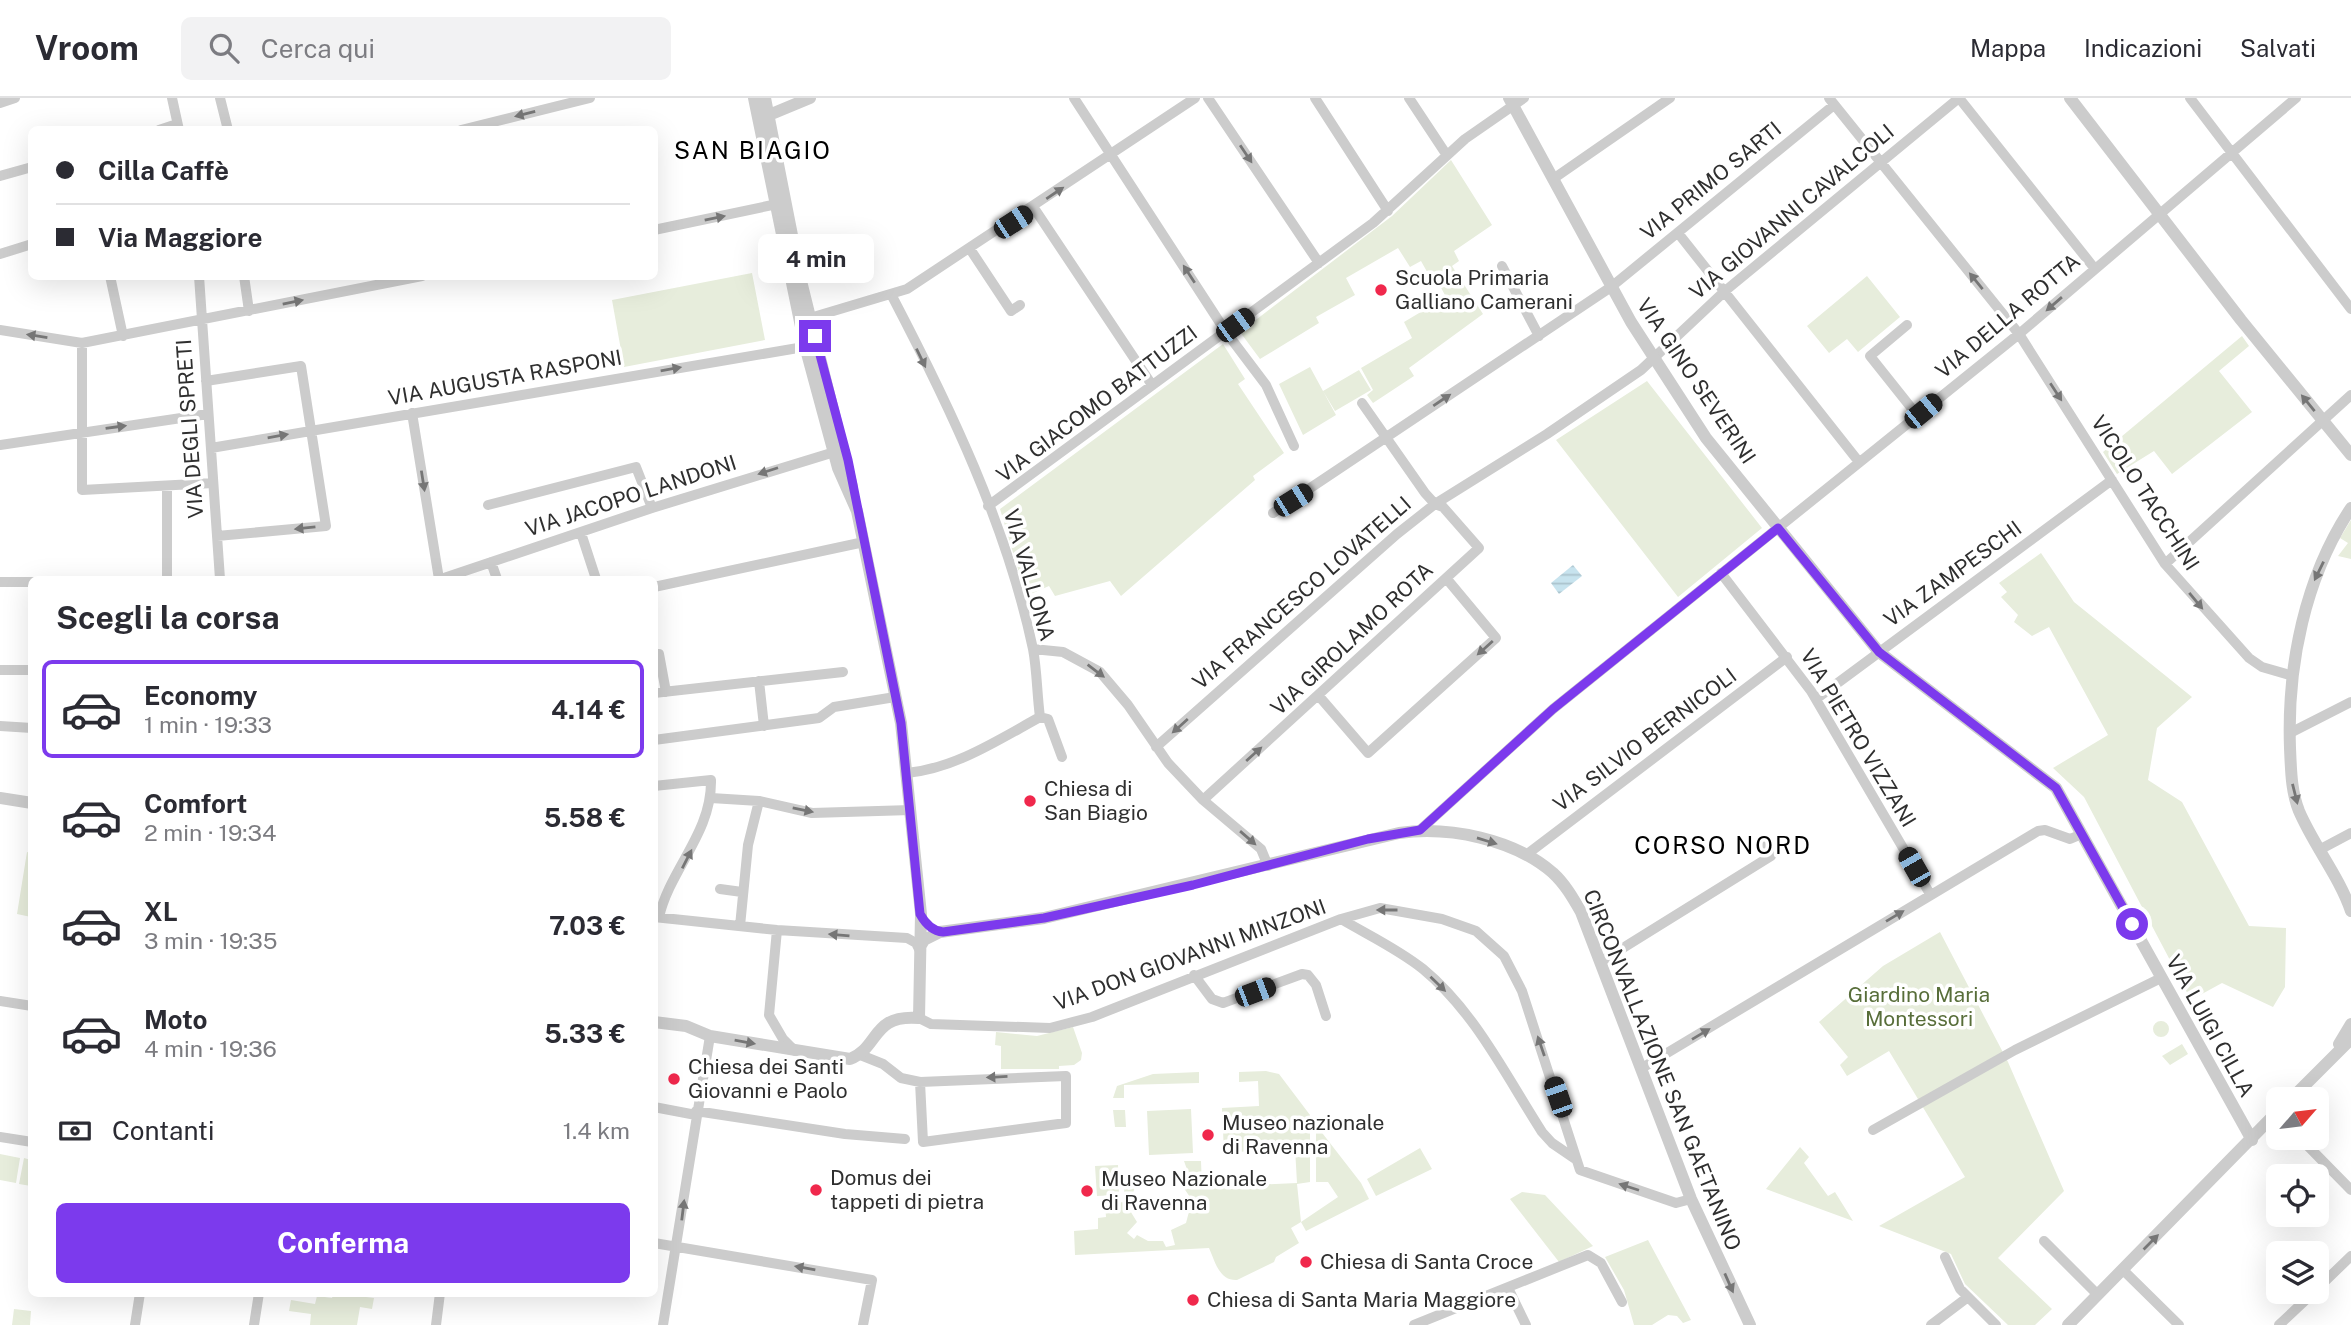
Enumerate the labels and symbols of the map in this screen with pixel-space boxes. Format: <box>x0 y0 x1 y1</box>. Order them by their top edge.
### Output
one-way arrow <box>514 109 536 120</box>
street label: VIA PRIMO SARTI <box>1635 116 1786 245</box>
street label: VIA GIOVANNI CAVALCOLI <box>1685 119 1899 304</box>
district label: SAN BIAGIO <box>674 136 832 164</box>
one-way arrow <box>1239 145 1252 164</box>
one-way arrow <box>1046 186 1064 200</box>
car <box>990 202 1037 242</box>
one-way arrow <box>704 213 726 224</box>
callout: 4 min <box>757 234 873 284</box>
street label: VIA DELLA ROTTA <box>1930 248 2085 383</box>
one-way arrow <box>1182 264 1195 284</box>
place label: Scuola Primaria Galliano Camerani <box>1395 265 1573 314</box>
one-way arrow <box>1969 273 1984 290</box>
marker: Scuola Primaria Galliano Camerani <box>1373 282 1389 298</box>
street label: VIA GINO SEVERINI <box>1632 293 1761 468</box>
one-way arrow <box>282 296 304 307</box>
one-way arrow <box>2045 296 2062 311</box>
car <box>1212 304 1259 346</box>
route end <box>799 320 831 352</box>
street label: VIA GIACOMO BATTUZZI <box>991 320 1202 487</box>
one-way arrow <box>26 330 48 341</box>
street label: VIA DEGLI SPRETI <box>171 339 208 519</box>
street label: VIA AUGUSTA RASPONI <box>386 345 624 410</box>
one-way arrow <box>916 348 927 368</box>
one-way arrow <box>660 363 682 374</box>
one-way arrow <box>2049 382 2062 401</box>
car <box>1901 390 1946 432</box>
one-way arrow <box>1433 394 1452 407</box>
one-way arrow <box>2300 394 2315 412</box>
street label: VICOLO TACCHINI <box>2086 411 2205 575</box>
one-way arrow <box>105 422 127 433</box>
one-way arrow <box>267 430 289 441</box>
street label: VIA JACOPO LANDONI <box>522 450 740 541</box>
one-way arrow <box>758 466 779 477</box>
one-way arrow <box>418 470 429 492</box>
car <box>1270 480 1317 520</box>
street label: VIA FRANCESCO LOVATELLI <box>1187 491 1416 694</box>
street label: VIA VALLONA <box>999 506 1060 644</box>
street label: VIA ZAMPESCHI <box>1879 515 2026 632</box>
one-way arrow <box>294 523 316 534</box>
street label: VIA GIROLAMO ROTA <box>1265 557 1438 720</box>
one-way arrow <box>2313 561 2325 581</box>
one-way arrow <box>2188 592 2203 609</box>
one-way arrow <box>1476 640 1494 656</box>
street label: VIA PIETRO VIZZANI <box>1795 644 1921 831</box>
one-way arrow <box>1087 663 1105 677</box>
street label: VIA SILVIO BERNICOLI <box>1548 663 1741 817</box>
one-way arrow <box>1172 717 1189 733</box>
one-way arrow <box>1245 747 1262 763</box>
place label: Chiesa di San Biagio <box>1044 776 1148 825</box>
one-way arrow <box>2290 783 2301 805</box>
marker: Chiesa di San Biagio <box>1022 793 1038 809</box>
one-way arrow <box>792 805 814 816</box>
one-way arrow <box>1239 830 1257 846</box>
district label: CORSO NORD <box>1634 831 1812 859</box>
one-way arrow <box>1477 837 1498 847</box>
car <box>1895 844 1934 890</box>
one-way arrow <box>681 849 692 869</box>
street label: CIRCONVALLAZIONE SAN GAETANINO <box>1578 886 1747 1254</box>
street label: VIA DON GIOVANNI MINZONI <box>1050 894 1329 1015</box>
one-way arrow <box>1376 904 1398 916</box>
route start <box>2116 908 2148 940</box>
one-way arrow <box>1886 909 1905 922</box>
one-way arrow <box>827 929 849 940</box>
street label: VIA LUIGI CILLA <box>2161 950 2260 1101</box>
car <box>1232 975 1279 1009</box>
one-way arrow <box>1429 975 1446 991</box>
park label: Giardino Maria Montessori <box>1848 982 1990 1031</box>
one-way arrow <box>1692 1028 1711 1041</box>
one-way arrow <box>1535 1036 1546 1057</box>
one-way arrow <box>734 1037 756 1048</box>
place label: Chiesa dei Santi Giovanni e Paolo <box>688 1054 848 1103</box>
marker: Chiesa dei Santi Giovanni e Paolo <box>666 1071 682 1087</box>
one-way arrow <box>986 1071 1008 1082</box>
car <box>1542 1074 1575 1120</box>
north arrow <box>2266 1087 2329 1150</box>
place label: Museo nazionale di Ravenna <box>1222 1110 1384 1159</box>
marker: Museo nazionale di Ravenna <box>1200 1127 1216 1143</box>
place label: Domus dei tappeti di pietra <box>830 1165 984 1214</box>
place label: Museo Nazionale di Ravenna <box>1101 1166 1267 1215</box>
one-way arrow <box>1619 1181 1640 1192</box>
marker: Domus dei tappeti di pietra <box>808 1182 824 1198</box>
marker: Museo Nazionale di Ravenna <box>1079 1183 1095 1199</box>
one-way arrow <box>678 1198 689 1220</box>
one-way arrow <box>2142 1234 2158 1251</box>
place label: Chiesa di Santa Croce <box>1320 1249 1533 1274</box>
marker: Chiesa di Santa Croce <box>1298 1254 1314 1270</box>
one-way arrow <box>793 1262 815 1273</box>
one-way arrow <box>1723 1273 1735 1293</box>
place label: Chiesa di Santa Maria Maggiore <box>1207 1287 1516 1312</box>
marker: Chiesa di Santa Maria Maggiore <box>1185 1292 1201 1308</box>

